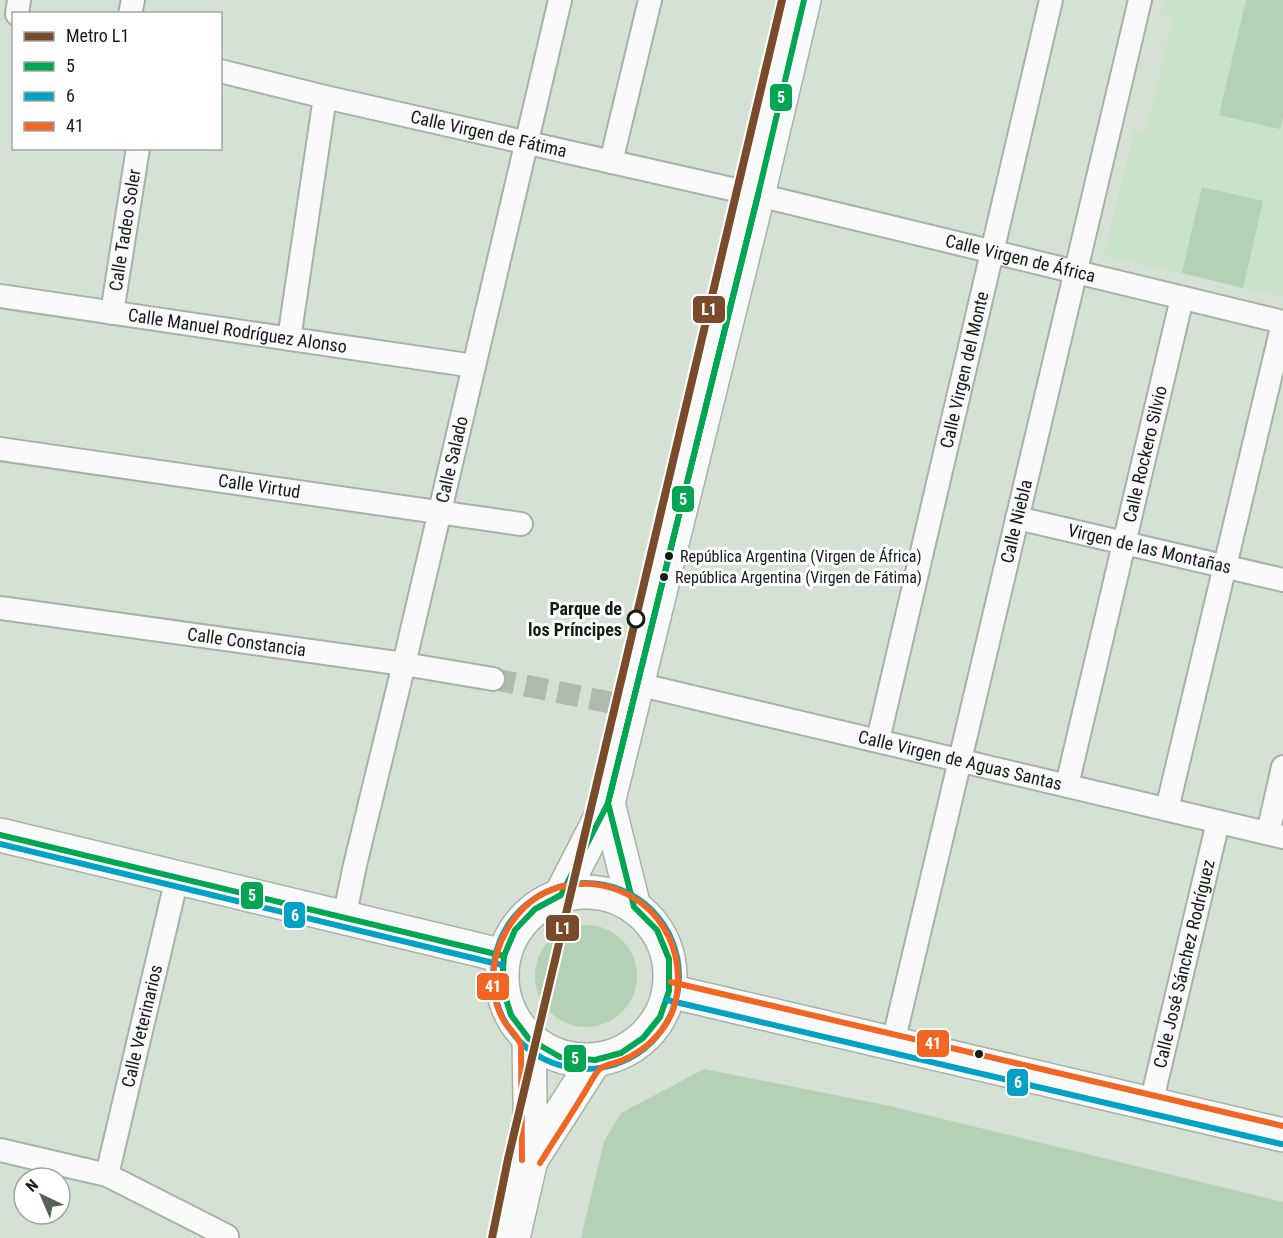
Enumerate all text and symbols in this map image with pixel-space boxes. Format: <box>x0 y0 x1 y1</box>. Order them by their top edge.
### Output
legend <box>12 12 222 150</box>
text: Metro L1 <box>66 25 129 46</box>
text: 5 <box>66 55 75 76</box>
line badge: 5 <box>769 83 793 112</box>
text: 6 <box>66 85 75 106</box>
text: 5 <box>777 88 785 107</box>
street label: Calle Virgen de Fátima <box>409 106 569 161</box>
text: 41 <box>66 115 84 136</box>
street label: Calle Tadeo Soler <box>105 167 145 293</box>
street label: Calle Virgen de África <box>943 230 1098 286</box>
street label: Calle Virgen del Monte <box>936 289 992 450</box>
line badge: L1 <box>692 295 726 324</box>
text: L1 <box>701 300 717 319</box>
street label: Calle Manuel Rodríguez Alonso <box>127 304 348 357</box>
street label: Calle Rockero Silvio <box>1118 383 1171 525</box>
street label: Calle Salado <box>431 414 472 505</box>
street label: Calle Virtud <box>217 470 302 502</box>
street label: Calle Niebla <box>996 477 1036 565</box>
line badge: 5 <box>671 485 695 513</box>
text: 5 <box>679 490 687 509</box>
street label: Virgen de las Montañas <box>1066 519 1233 578</box>
place label: República Argentina (Virgen de África) <box>680 547 922 566</box>
marker: República Argentina (Virgen de África) <box>663 550 675 562</box>
place label: República Argentina (Virgen de Fátima) <box>675 568 922 587</box>
marker: República Argentina (Virgen de Fátima) <box>658 571 670 583</box>
place label: Parque de los Príncipes <box>528 598 622 640</box>
marker: Parque de los Príncipes <box>627 610 645 628</box>
street label: Calle Constancia <box>186 623 307 660</box>
street label: Calle Virgen de Aguas Santas <box>856 726 1064 794</box>
street label: Calle José Sánchez Rodríguez <box>1149 857 1219 1070</box>
line badge: 5 <box>240 881 264 910</box>
text: 5 <box>248 886 256 905</box>
line badge: 6 <box>283 901 306 929</box>
text: 6 <box>291 906 299 925</box>
line badge: L1 <box>545 914 580 942</box>
text: L1 <box>555 919 571 938</box>
street label: Calle Veterinarios <box>117 962 166 1089</box>
line badge: 41 <box>476 972 510 1001</box>
text: 41 <box>485 977 501 996</box>
line badge: 41 <box>916 1029 950 1058</box>
text: 41 <box>925 1034 941 1053</box>
line badge: 5 <box>563 1044 587 1073</box>
unlabelled marker <box>973 1048 985 1060</box>
text: 5 <box>571 1049 579 1068</box>
line badge: 6 <box>1006 1068 1029 1097</box>
text: 6 <box>1014 1073 1022 1092</box>
north arrow <box>12 1166 72 1226</box>
text: N <box>22 1175 42 1196</box>

